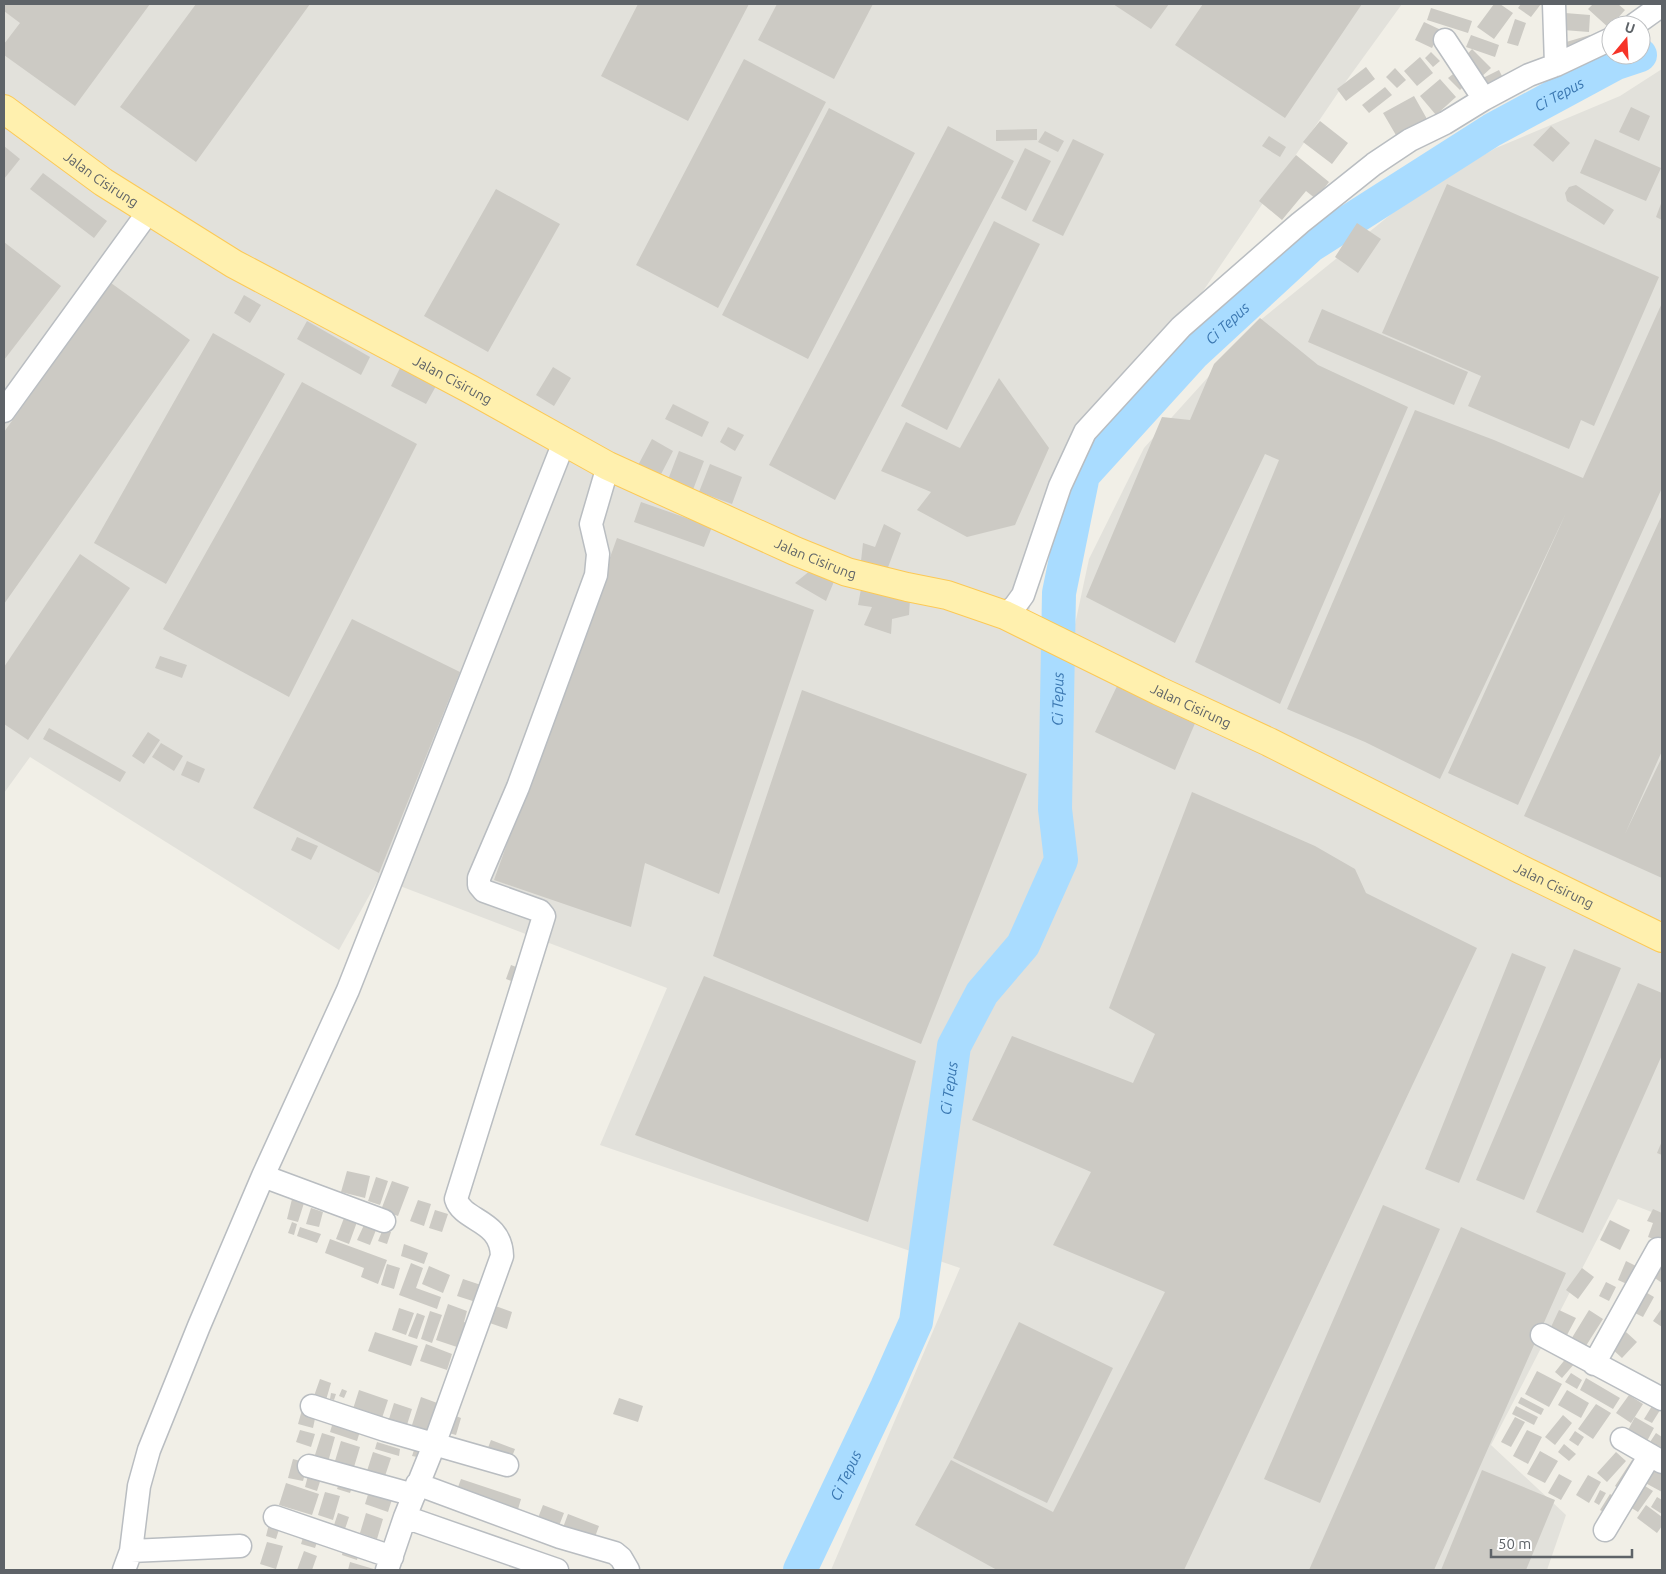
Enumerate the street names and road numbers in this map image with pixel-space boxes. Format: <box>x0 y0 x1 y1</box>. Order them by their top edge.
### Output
street label: Jalan Cisirung <box>61 148 142 210</box>
street label: Jalan Cisirung <box>410 352 495 408</box>
street label: Jalan Cisirung <box>772 535 858 582</box>
street label: Jalan Cisirung <box>1148 680 1234 731</box>
street label: Jalan Cisirung <box>1511 859 1596 912</box>

